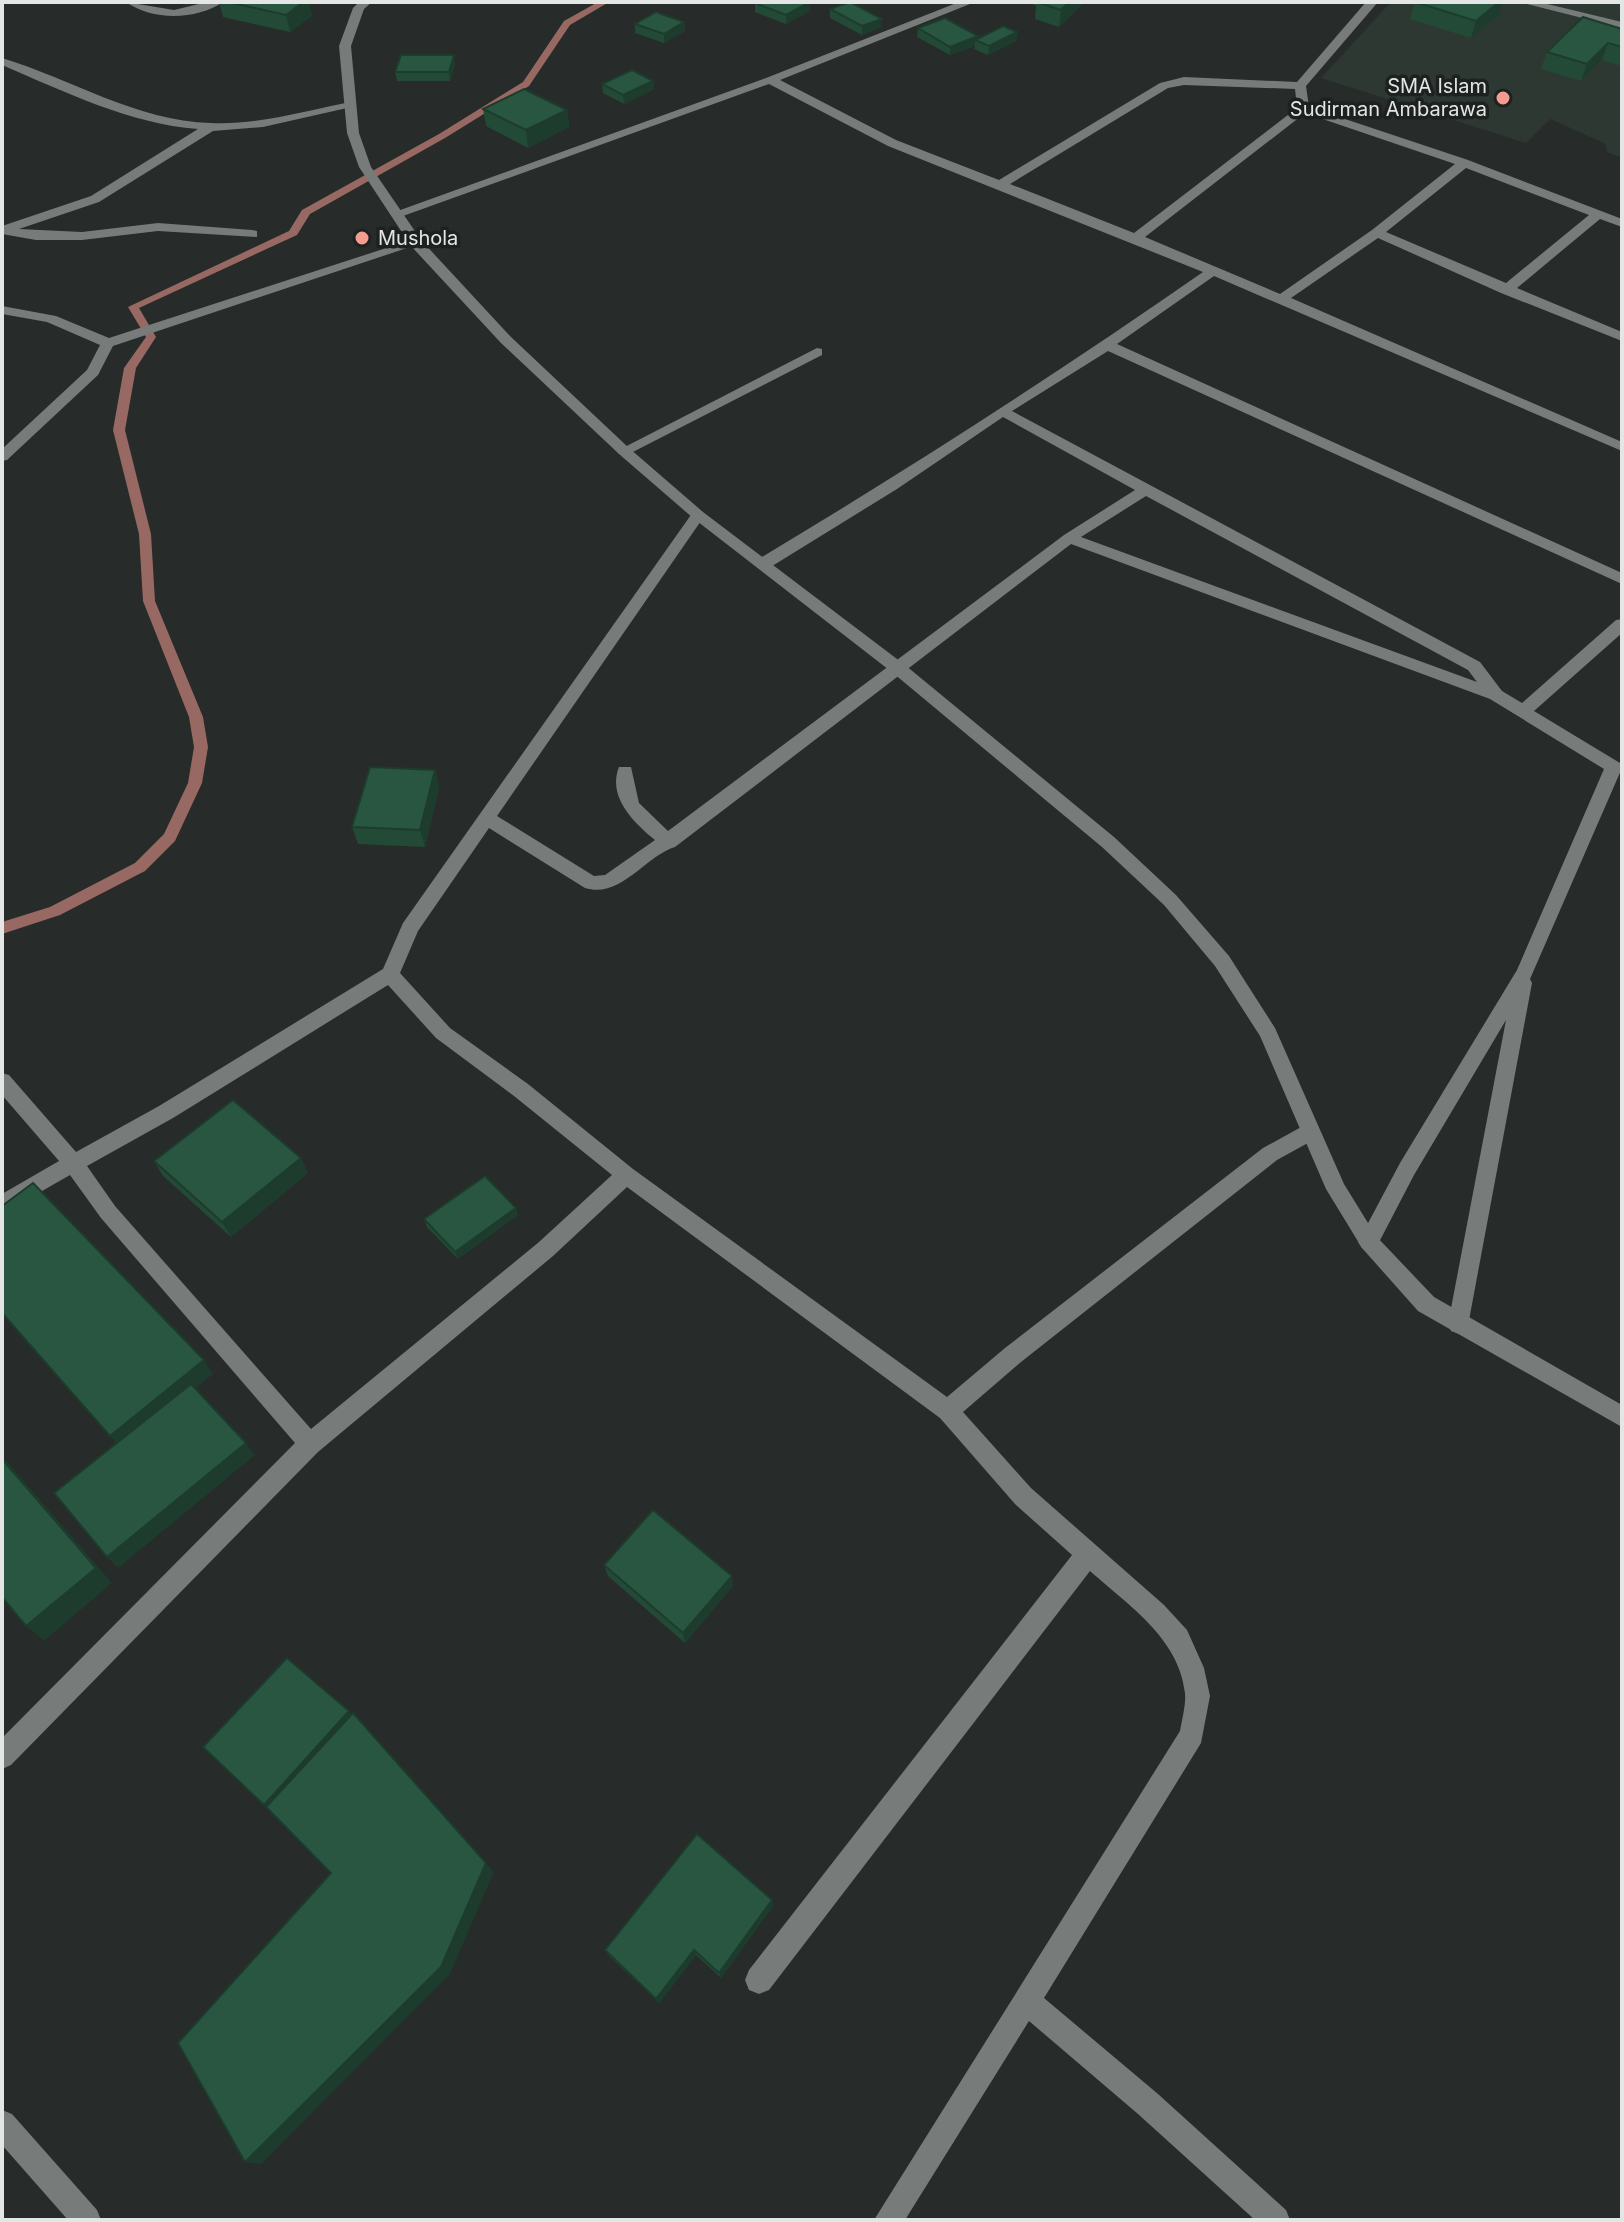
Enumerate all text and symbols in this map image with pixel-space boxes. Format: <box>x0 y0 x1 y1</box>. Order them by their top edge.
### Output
place label: SMA Islam Sudirman Ambarawa <box>1290 74 1487 121</box>
marker: SMA Islam Sudirman Ambarawa <box>1494 89 1512 107</box>
place label: Mushola <box>378 226 458 250</box>
marker: Mushola <box>353 229 371 247</box>

